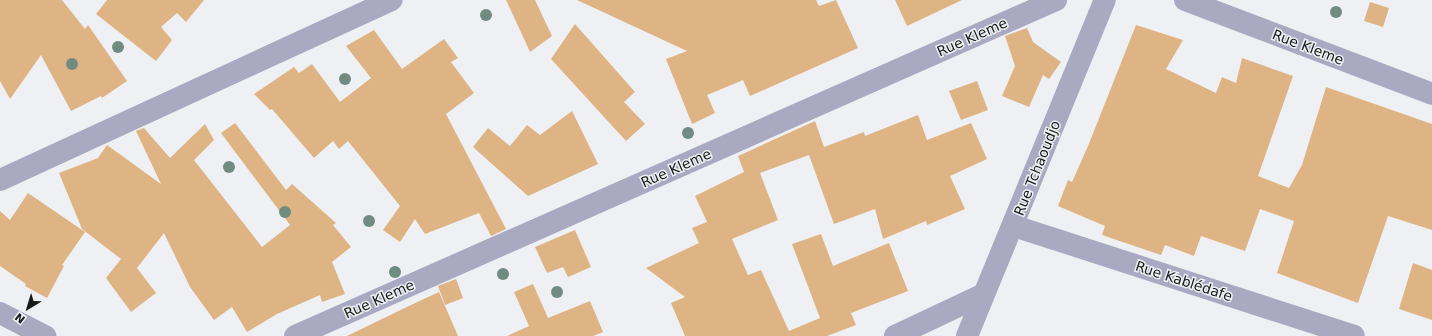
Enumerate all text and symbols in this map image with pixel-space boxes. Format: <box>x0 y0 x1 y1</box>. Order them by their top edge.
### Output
street label: Rue Kleme <box>934 14 1010 60</box>
street label: Rue Kleme <box>1270 26 1346 68</box>
street label: Rue Tchaoudjo <box>1010 118 1064 218</box>
street label: Rue Kleme <box>638 145 714 191</box>
street label: Rue Kablédafe <box>1133 257 1235 305</box>
street label: Rue Kleme <box>341 276 417 322</box>
north arrow <box>8 288 48 328</box>
text: N <box>13 310 28 326</box>

